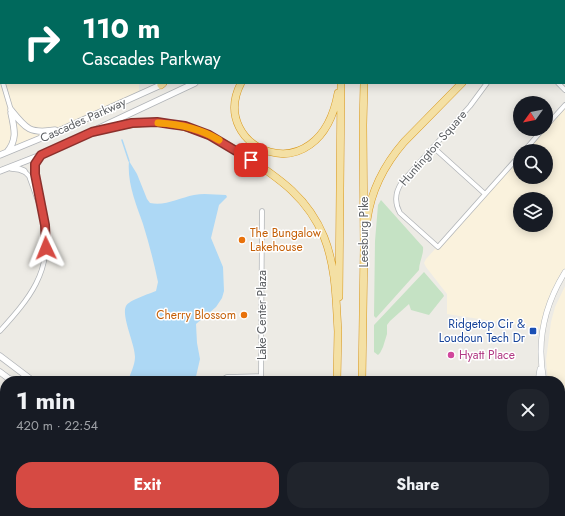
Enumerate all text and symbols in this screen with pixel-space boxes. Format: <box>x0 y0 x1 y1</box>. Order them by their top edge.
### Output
text: 110 m <box>82 8 160 49</box>
icon: right <box>16 16 68 68</box>
text: Cascades Parkway <box>82 46 221 72</box>
street label: Cascades Parkway <box>37 93 130 147</box>
north arrow <box>513 96 553 136</box>
map controls <box>513 96 553 232</box>
street label: Huntington Square <box>395 106 471 190</box>
pin <box>234 143 268 177</box>
button: search <box>513 144 553 184</box>
icon: arrive <box>240 149 262 171</box>
button: layers <box>513 192 553 232</box>
street label: Leesburg Pike <box>355 196 373 268</box>
place label: The Bungalow Lakehouse <box>250 224 322 256</box>
position arrow <box>25 227 67 269</box>
marker: The Bungalow Lakehouse <box>237 235 247 245</box>
street label: Lake Center Plaza <box>253 270 271 360</box>
place label: Cherry Blossom <box>156 306 236 324</box>
marker: Cherry Blossom <box>239 310 249 320</box>
place label: Ridgetop Cir & Loudoun Tech Dr <box>439 315 526 347</box>
marker: Ridgetop Cir & Loudoun Tech Dr <box>528 326 538 336</box>
place label: Hyatt Place <box>459 346 515 364</box>
marker: Hyatt Place <box>446 350 456 360</box>
text: 1 min <box>16 383 76 418</box>
button: close <box>507 389 549 431</box>
text: 420 m · 22:54 <box>16 416 98 435</box>
button: Exit <box>16 462 279 508</box>
button: Share <box>287 462 549 508</box>

